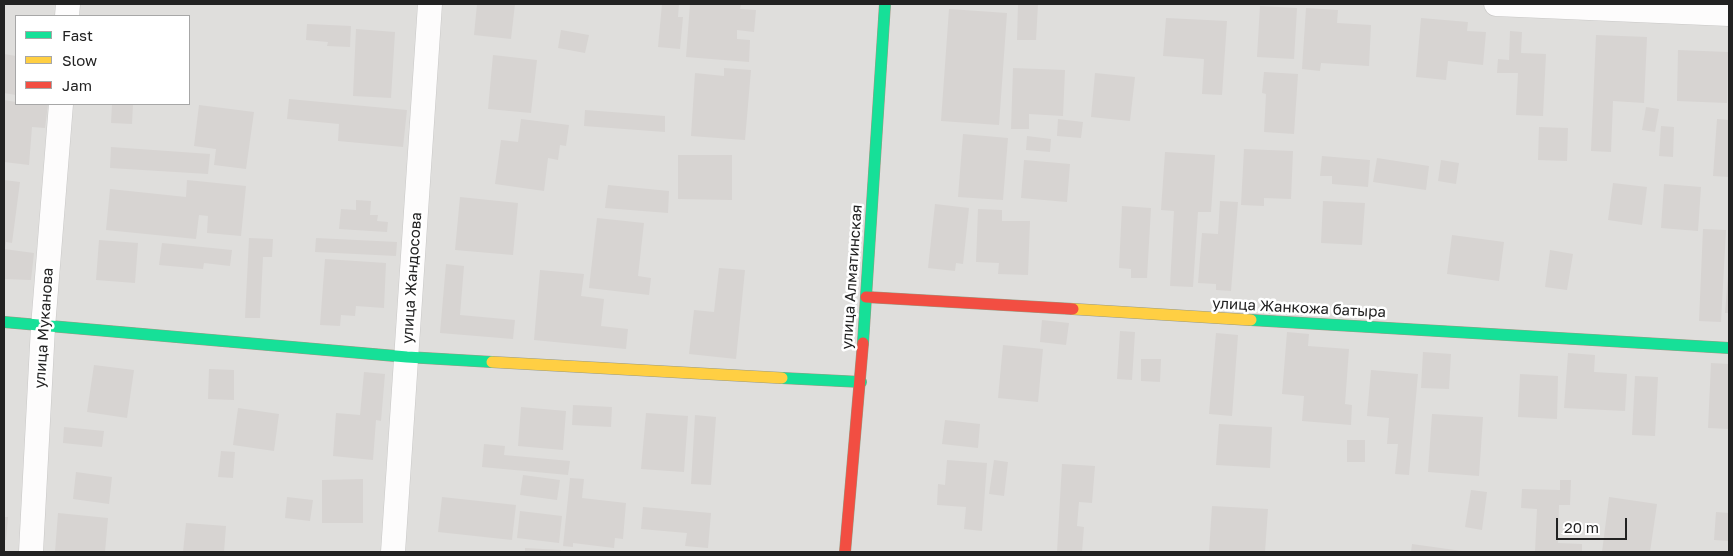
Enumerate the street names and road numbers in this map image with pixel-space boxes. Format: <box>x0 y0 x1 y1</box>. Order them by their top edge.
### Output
street label: улица Алматинская <box>838 204 866 350</box>
street label: улица Жандосова <box>398 212 426 344</box>
street label: улица Муканова <box>31 267 57 389</box>
street label: улица Жанкожа батыра <box>1212 294 1386 322</box>

